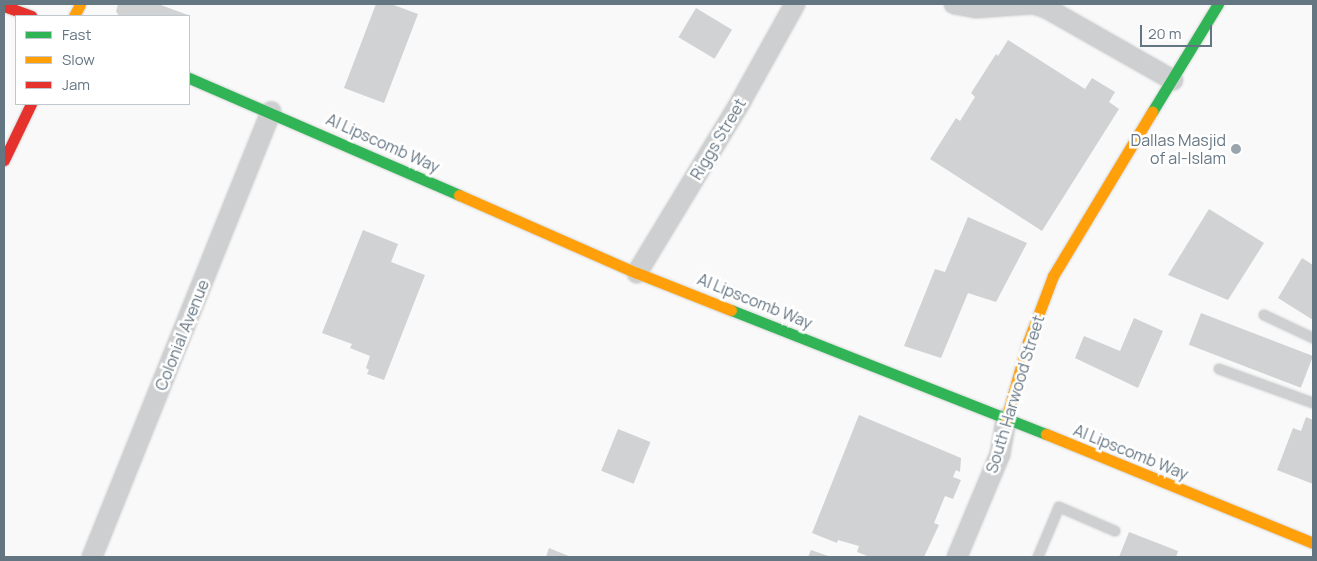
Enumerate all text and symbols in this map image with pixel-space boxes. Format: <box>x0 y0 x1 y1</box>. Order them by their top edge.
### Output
legend <box>15 15 190 105</box>
scale bar <box>1142 15 1214 47</box>
text: 20 m <box>1148 23 1181 44</box>
text: Fast <box>62 24 91 45</box>
text: Slow <box>62 49 95 70</box>
text: Jam <box>62 74 90 95</box>
street label: Riggs Street <box>686 95 750 183</box>
street label: Al Lipscomb Way <box>323 109 443 177</box>
place label: Dallas Masjid of al-Islam <box>1130 130 1226 168</box>
marker: Dallas Masjid of al-Islam <box>1230 143 1242 155</box>
street label: Al Lipscomb Way <box>695 269 815 333</box>
street label: Colonial Avenue <box>151 277 213 393</box>
street label: South Harwood Street <box>982 313 1048 475</box>
street label: Al Lipscomb Way <box>1071 420 1191 484</box>

